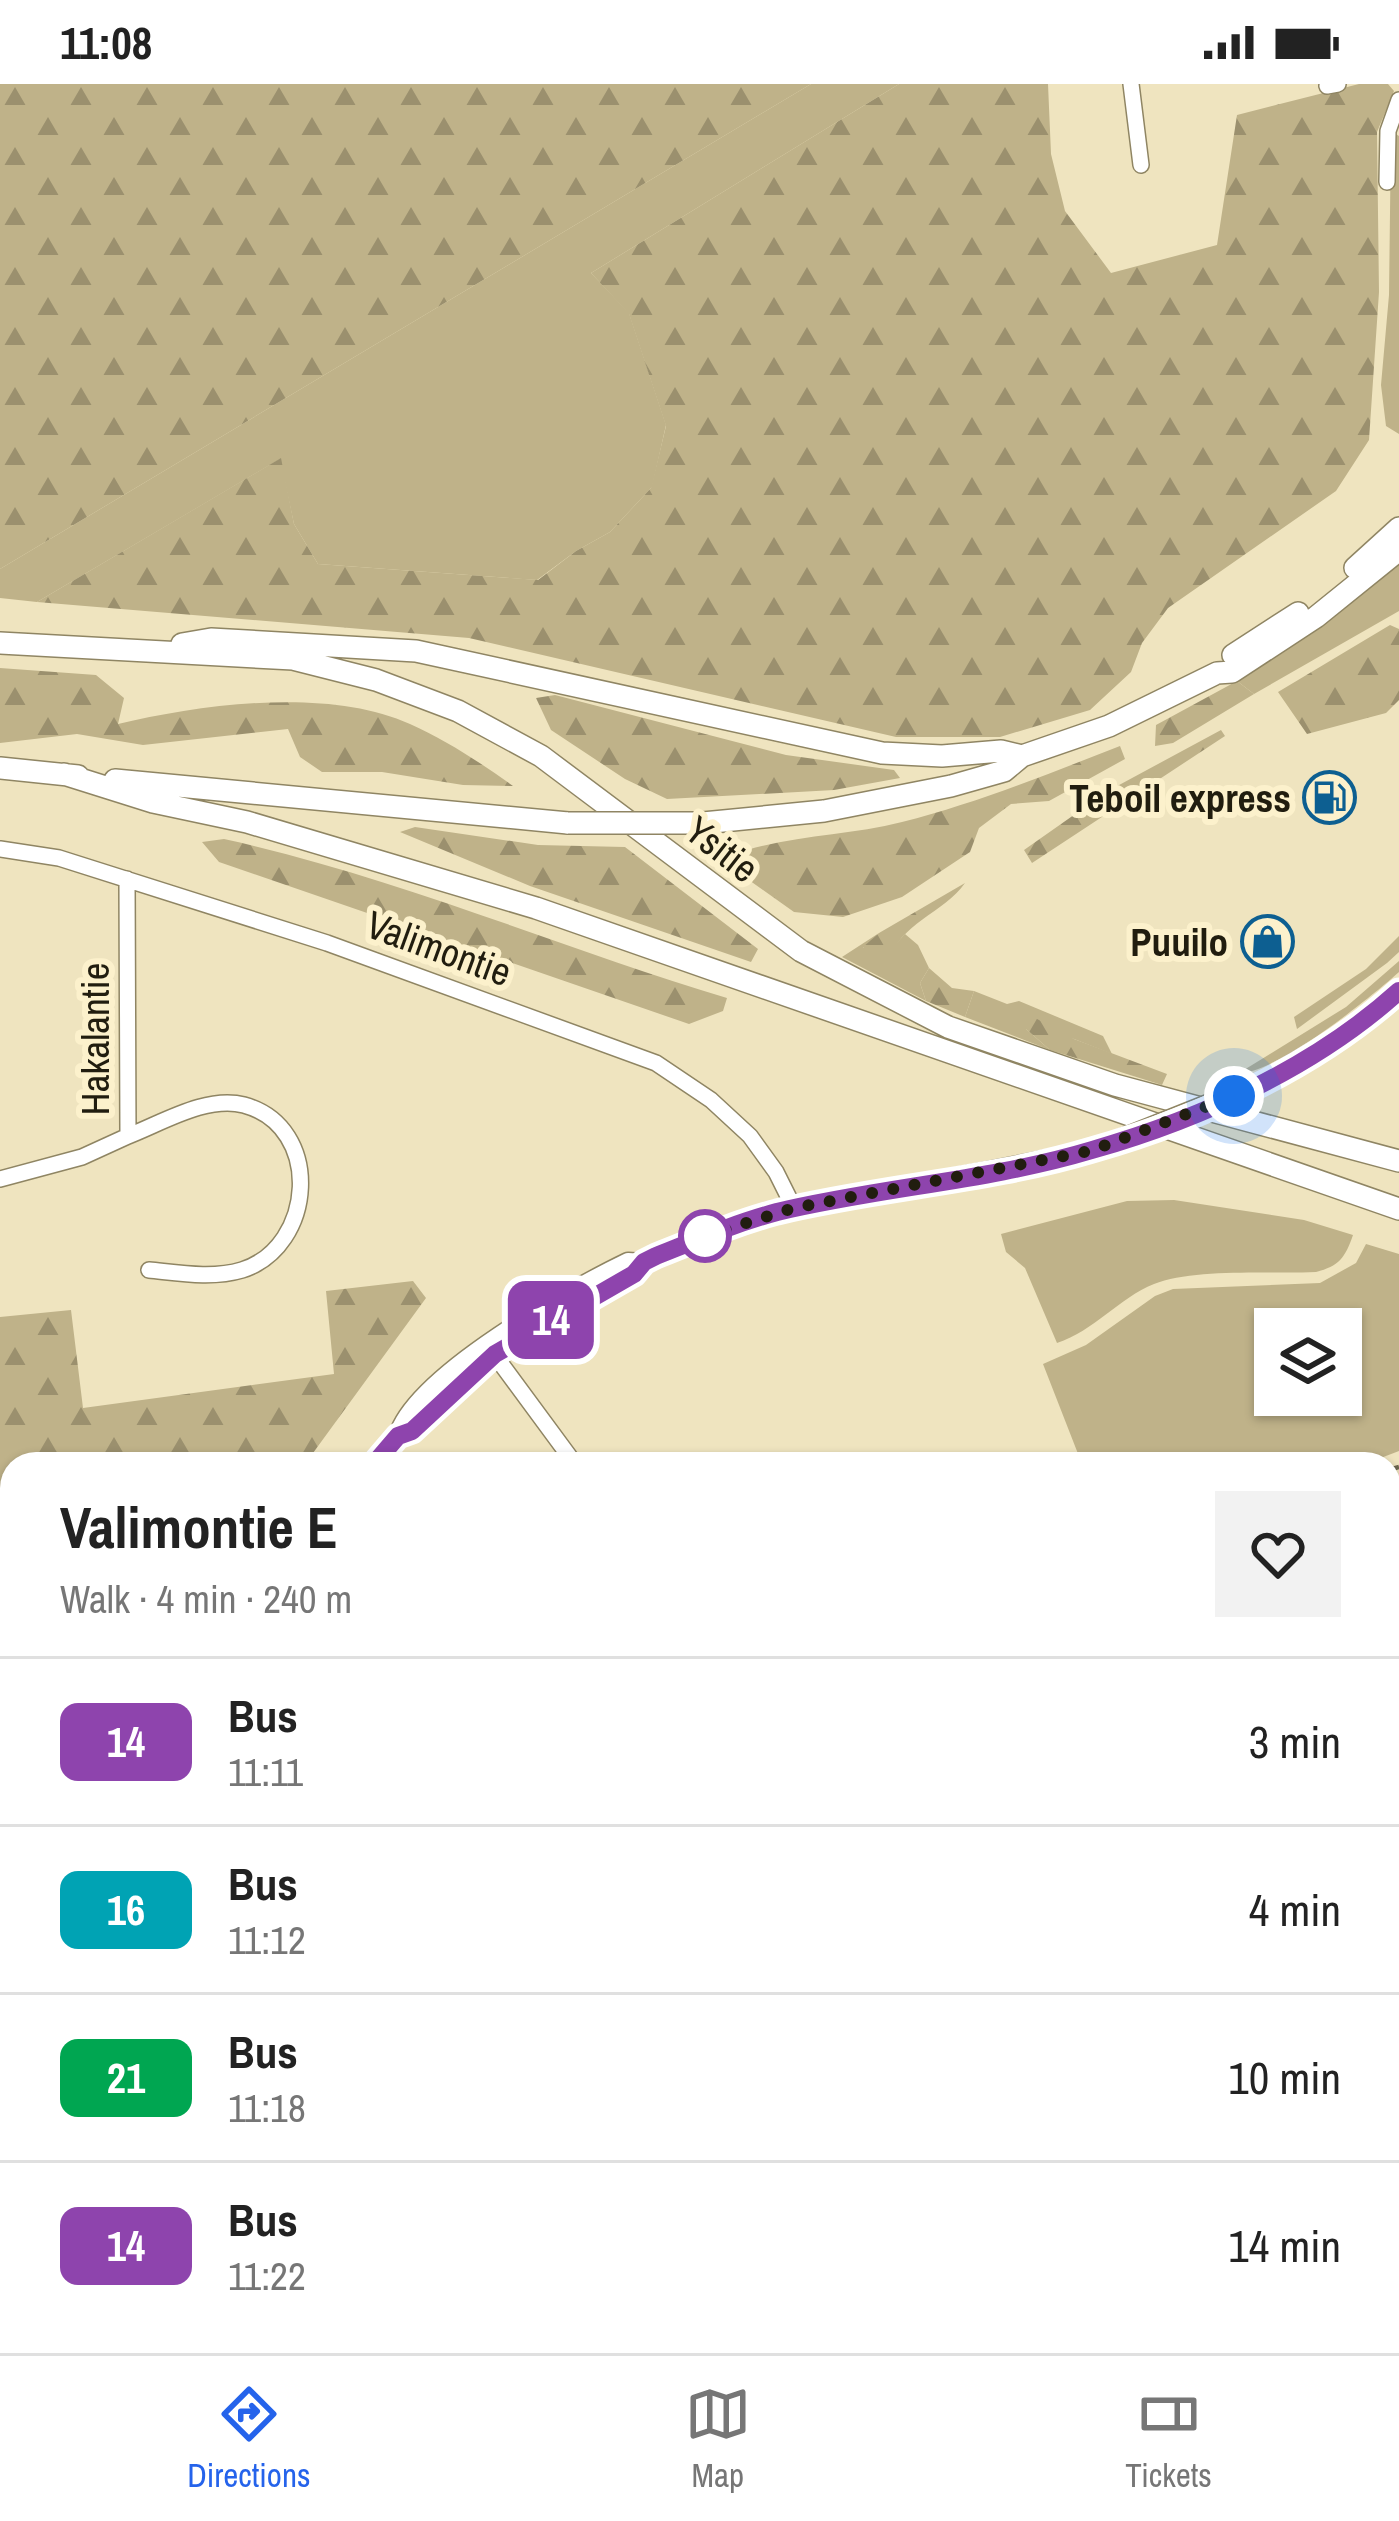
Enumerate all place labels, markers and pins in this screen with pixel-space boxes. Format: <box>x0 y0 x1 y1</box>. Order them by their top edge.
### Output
fuel station icon: Teboil express <box>1302 770 1358 826</box>
place label: Teboil express <box>1069 772 1291 824</box>
shop icon: Puuilo <box>1239 914 1295 970</box>
place label: Puuilo <box>1130 916 1228 968</box>
unlabelled marker <box>680 1211 730 1261</box>

